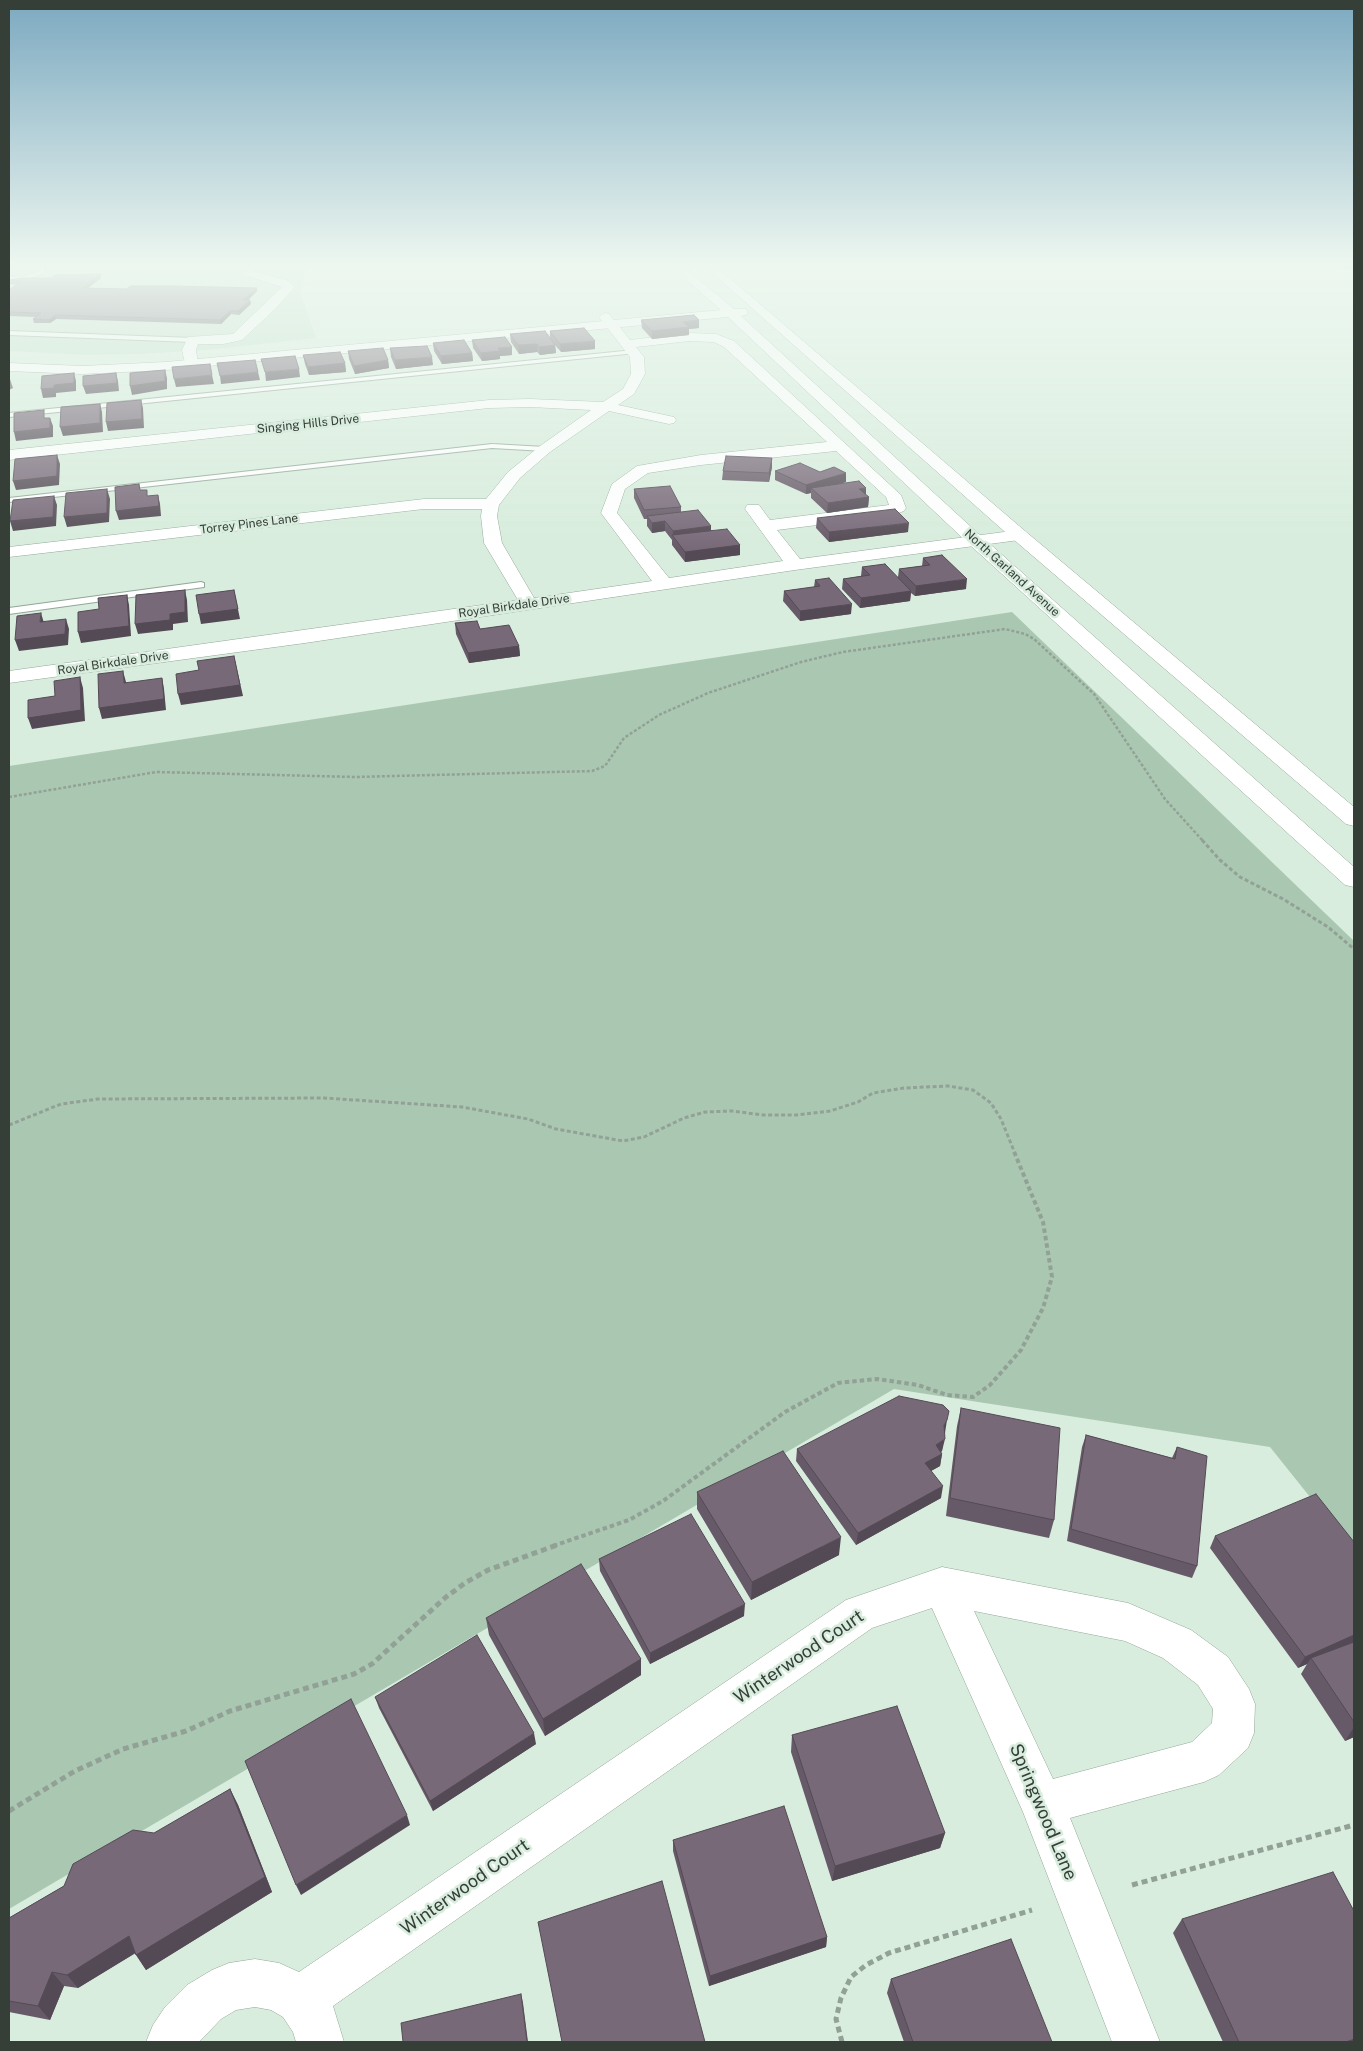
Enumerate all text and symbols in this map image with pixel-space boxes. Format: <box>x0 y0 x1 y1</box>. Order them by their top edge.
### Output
street label: Singing Hills Drive <box>256 411 360 437</box>
street label: Torrey Pines Lane <box>199 511 299 537</box>
street label: North Garland Avenue <box>961 526 1063 620</box>
street label: Royal Birkdale Drive <box>458 591 570 621</box>
street label: Royal Birkdale Drive <box>57 648 169 678</box>
street label: Winterwood Court <box>730 1606 868 1708</box>
street label: Springwood Lane <box>1005 1741 1081 1883</box>
street label: Winterwood Court <box>396 1835 534 1939</box>

